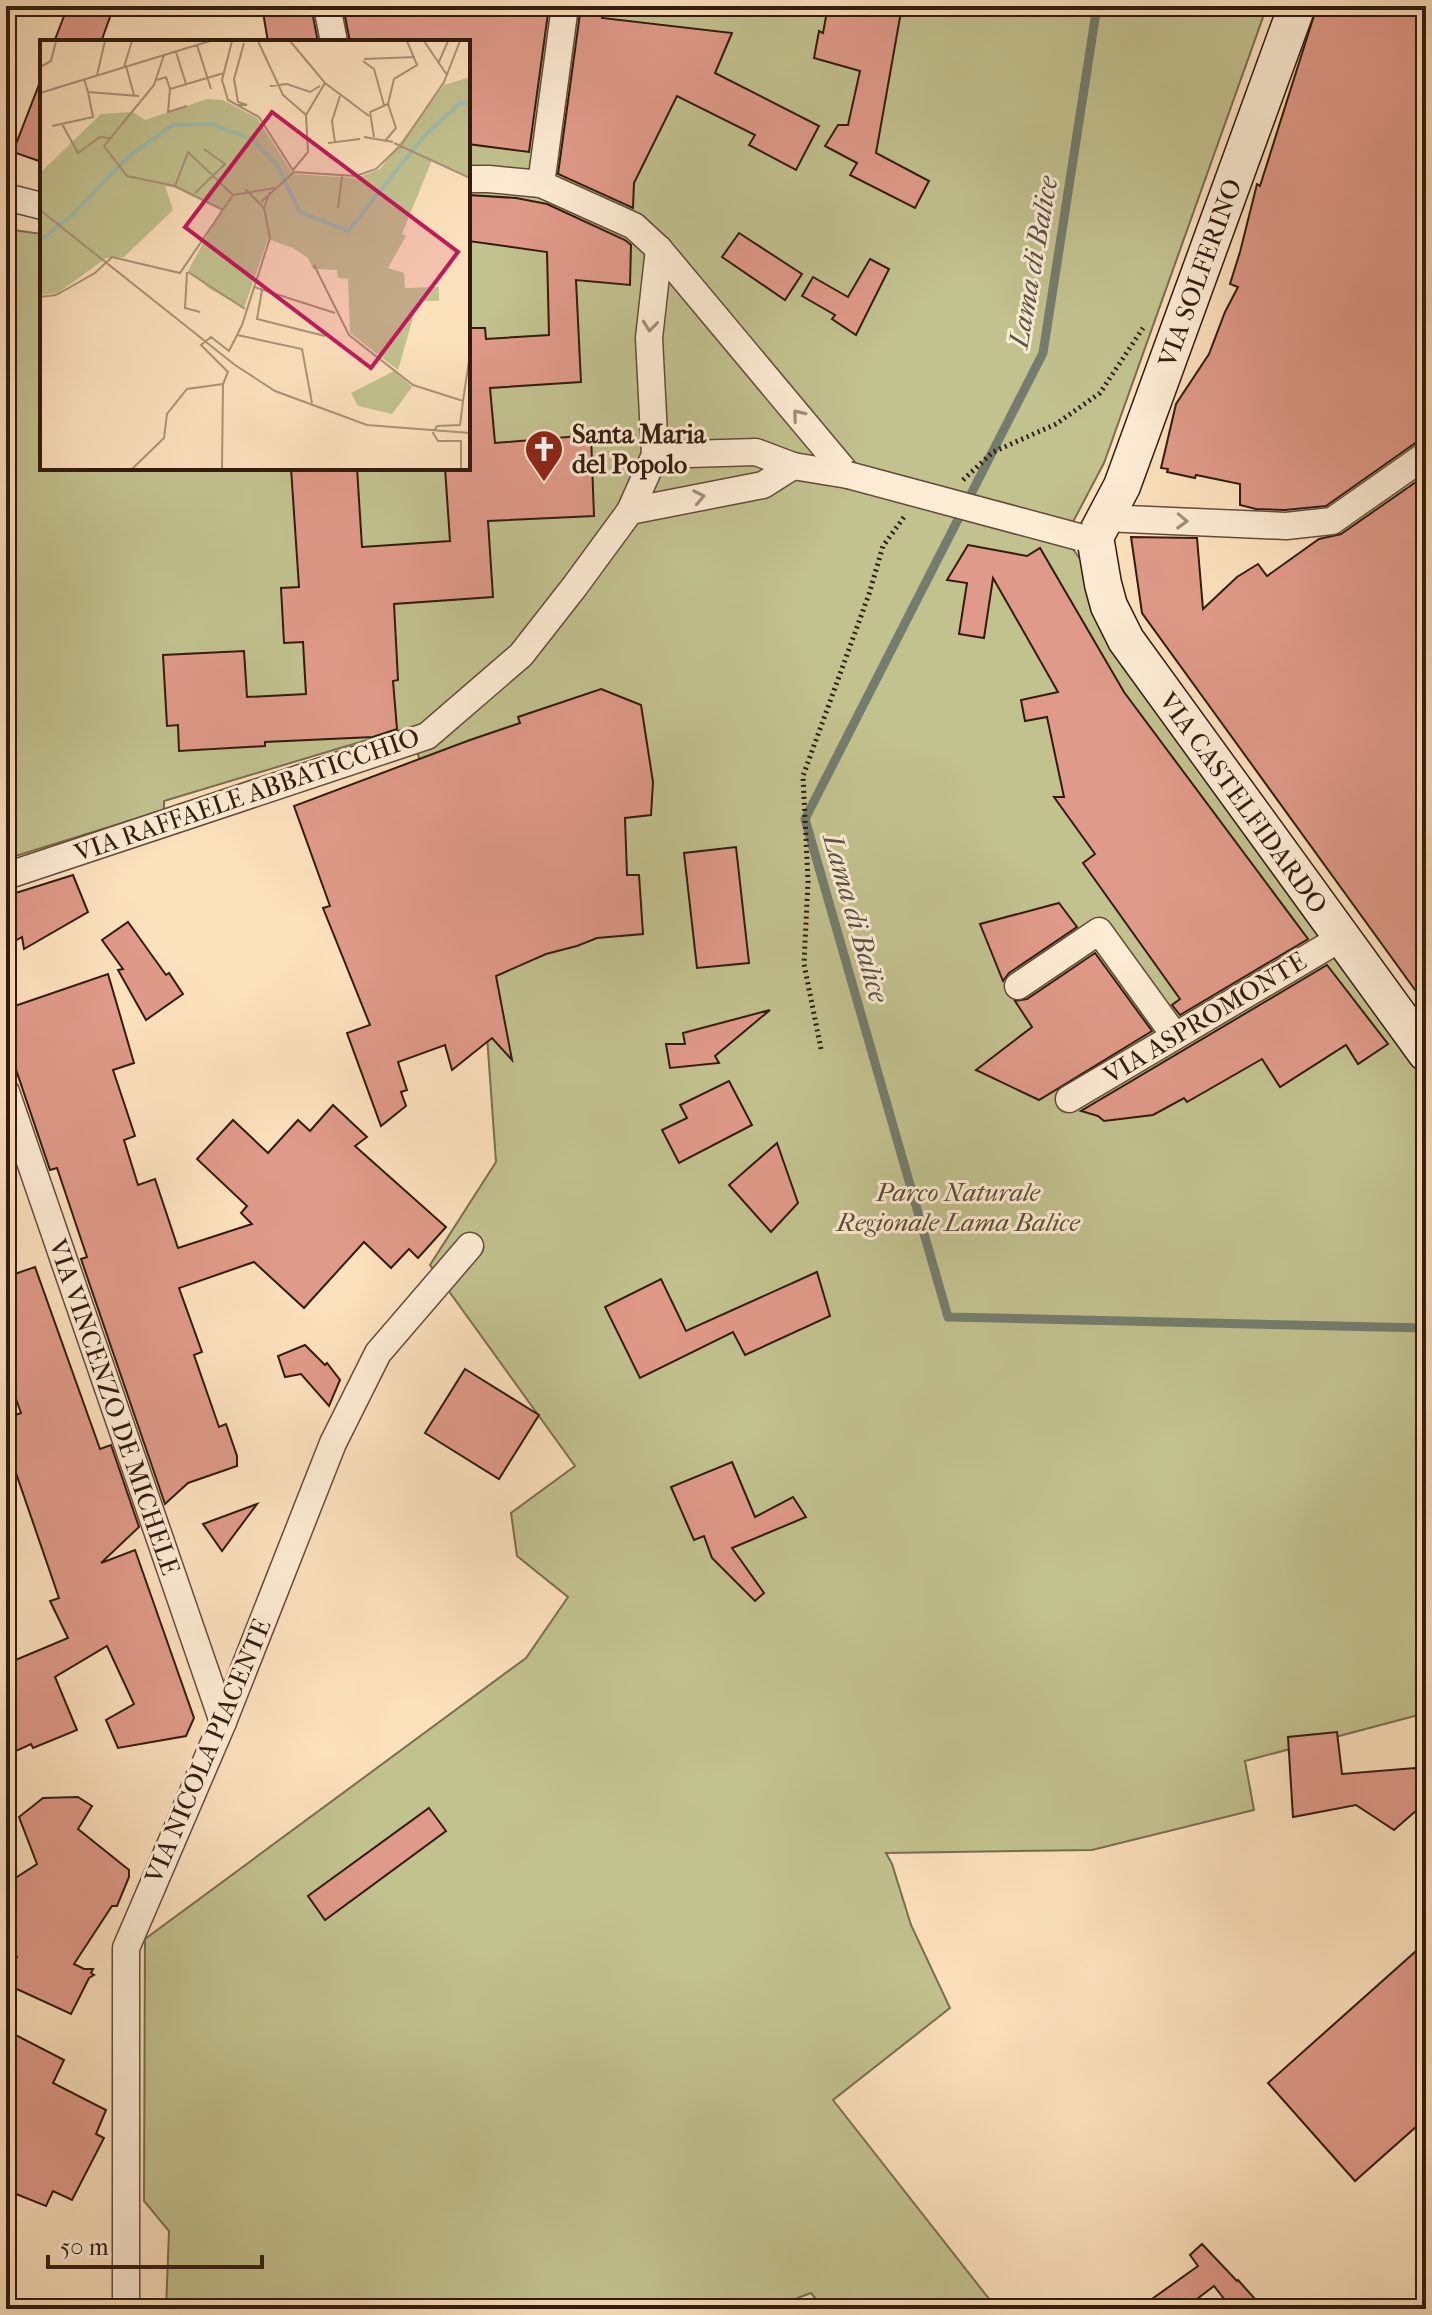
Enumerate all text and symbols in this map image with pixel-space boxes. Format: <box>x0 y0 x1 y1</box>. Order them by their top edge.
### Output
inset map <box>40 40 470 470</box>
water label: Lama di Balice <box>1001 173 1064 352</box>
street label: VIA SOLFERINO <box>1151 175 1248 372</box>
one-way arrow <box>642 320 659 333</box>
one-way arrow <box>793 410 808 425</box>
place label: Santa Maria del Popolo <box>572 419 707 480</box>
church icon: Santa Maria del Popolo <box>523 428 565 483</box>
one-way arrow <box>692 490 706 507</box>
one-way arrow <box>1176 513 1189 530</box>
street label: VIA CASTELFIDARDO <box>1152 686 1334 920</box>
street label: VIA RAFFAELE ABBATICCHIO <box>70 721 424 869</box>
water label: Lama di Balice <box>816 828 896 1007</box>
street label: VIA ASPROMONTE <box>1097 945 1312 1091</box>
park label: Parco Naturale Regionale Lama Balice <box>834 1177 1081 1238</box>
street label: VIA VINCENZO DE MICHELE <box>42 1234 186 1579</box>
street label: VIA NICOLA PIACENTE <box>138 1614 278 1889</box>
scale bar <box>48 2219 262 2269</box>
text: 50 m <box>60 2233 109 2261</box>

